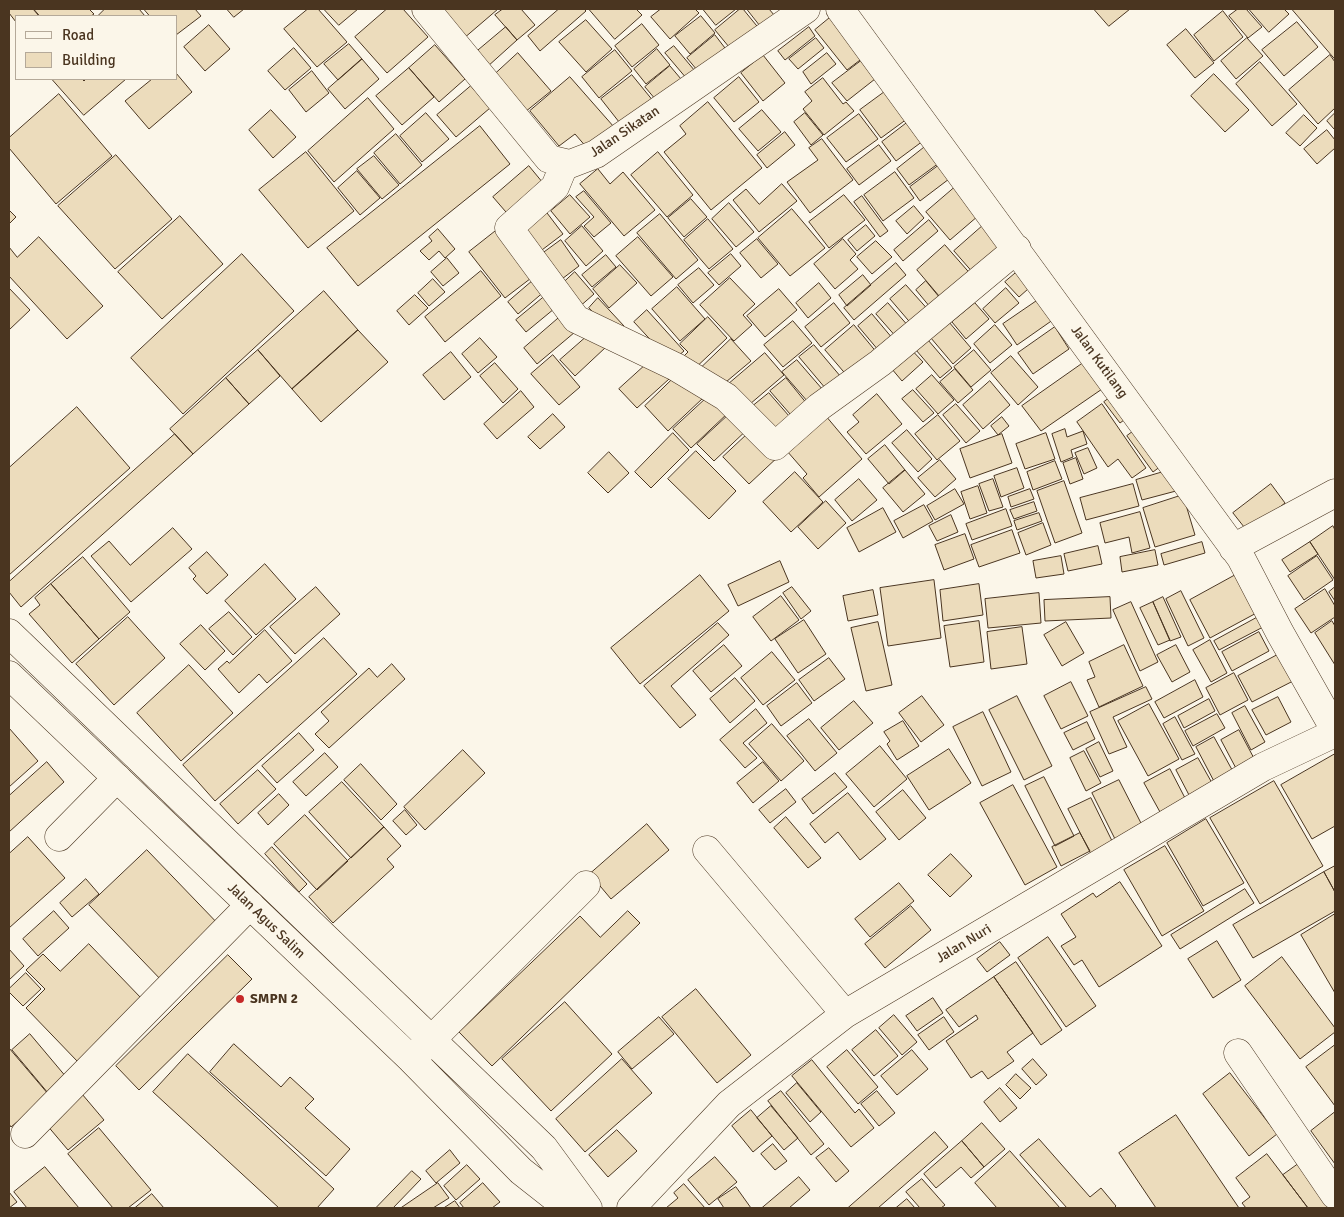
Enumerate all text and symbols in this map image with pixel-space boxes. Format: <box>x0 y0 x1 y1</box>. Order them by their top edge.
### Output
legend <box>15 15 178 80</box>
text: Road <box>62 26 94 44</box>
text: Building <box>62 51 116 69</box>
street label: Jalan Sikatan <box>587 103 663 161</box>
street label: Jalan Kutilang <box>1067 322 1131 402</box>
street label: Jalan Agus Salim <box>224 880 308 962</box>
street label: Jalan Nuri <box>933 921 995 967</box>
place label: SMPN 2 <box>250 991 298 1007</box>
marker: SMPN 2 <box>234 993 246 1005</box>

